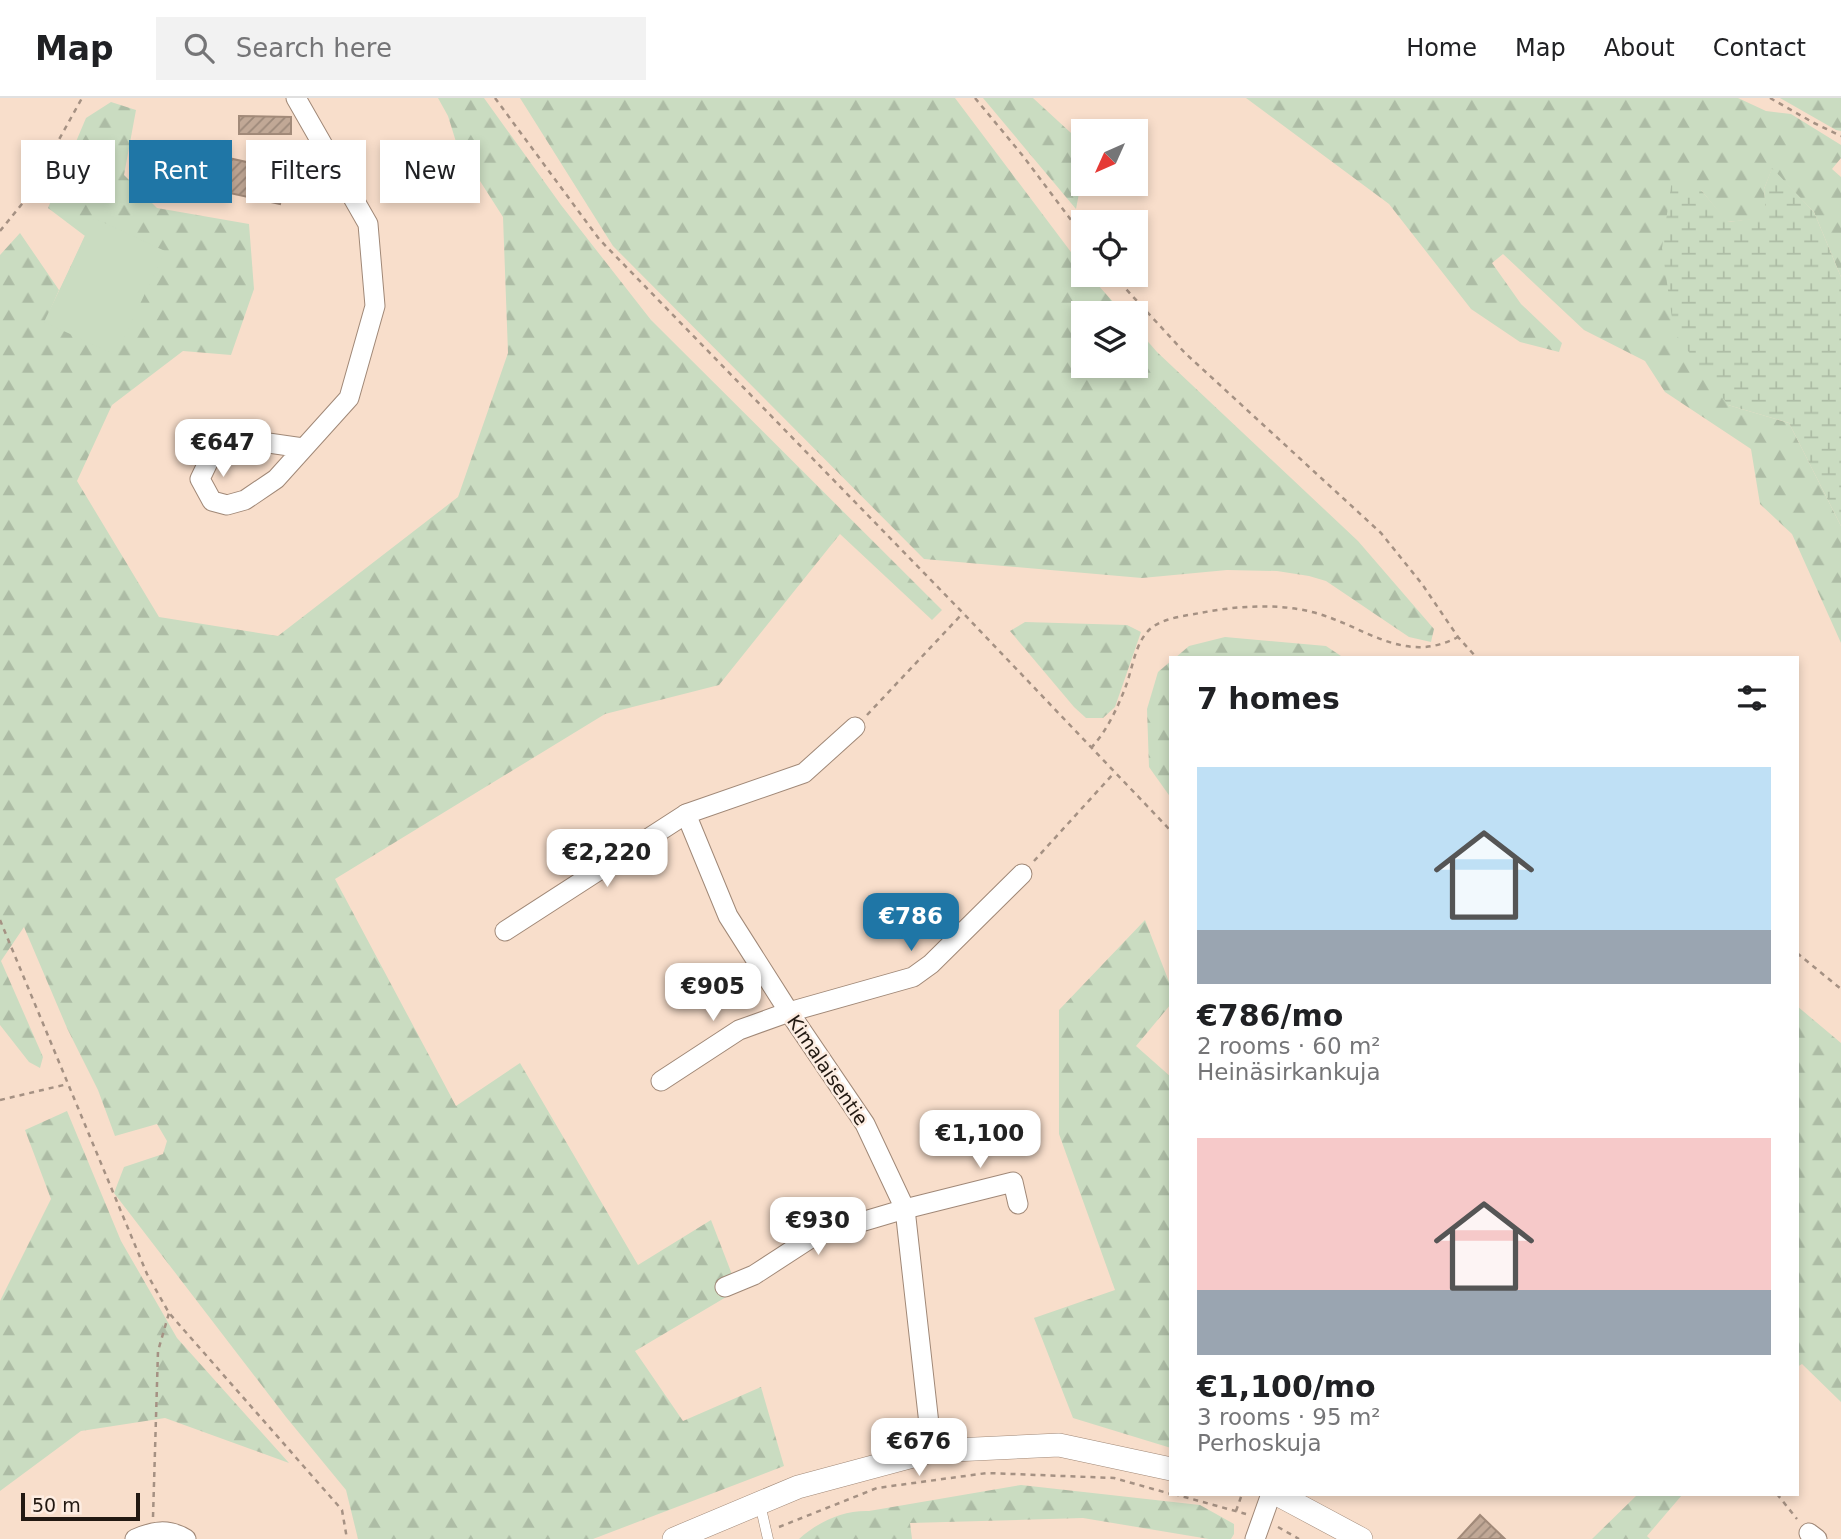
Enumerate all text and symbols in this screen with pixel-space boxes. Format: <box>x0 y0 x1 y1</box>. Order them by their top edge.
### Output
search box <box>156 17 646 80</box>
text: Map <box>35 29 114 68</box>
icon: search <box>180 29 218 67</box>
text: Search here <box>236 33 392 63</box>
text: Home <box>1406 34 1477 62</box>
text: Map <box>1515 34 1566 62</box>
text: About <box>1604 34 1675 62</box>
text: Contact <box>1713 34 1806 62</box>
north arrow <box>1071 119 1148 196</box>
map controls <box>1071 119 1148 378</box>
chip: Buy <box>21 140 115 203</box>
chip: Rent <box>129 140 232 203</box>
chip: Filters <box>246 140 366 203</box>
chip: New <box>380 140 480 203</box>
button: locate <box>1071 210 1148 287</box>
button: layers <box>1071 301 1148 378</box>
pin: €647 <box>182 420 264 479</box>
text: €647 <box>191 429 255 455</box>
icon: filters <box>1733 679 1771 717</box>
text: 7 homes <box>1197 681 1340 716</box>
icon: home <box>1421 812 1547 938</box>
pin: €2,220 <box>550 830 664 889</box>
text: €2,220 <box>563 839 651 865</box>
pin: €786 <box>870 894 952 953</box>
text: €786 <box>879 903 943 929</box>
pin: €905 <box>672 964 754 1023</box>
text: €905 <box>681 973 745 999</box>
text: €786/mo <box>1197 998 1343 1033</box>
street label: Kimalaisentie <box>783 1011 873 1129</box>
text: 2 rooms · 60 m² <box>1197 1033 1381 1059</box>
text: Heinäsirkankuja <box>1197 1059 1381 1085</box>
pin: €1,100 <box>923 1110 1037 1170</box>
text: €1,100 <box>936 1120 1024 1146</box>
icon: home <box>1421 1183 1547 1309</box>
pin: €930 <box>777 1198 859 1257</box>
text: €930 <box>786 1207 850 1233</box>
text: €1,100/mo <box>1197 1369 1376 1404</box>
text: 3 rooms · 95 m² <box>1197 1404 1381 1430</box>
pin: €676 <box>878 1418 960 1478</box>
text: €676 <box>887 1428 951 1454</box>
text: Perhoskuja <box>1197 1430 1322 1456</box>
scale bar <box>21 1490 140 1522</box>
text: 50 m <box>32 1494 81 1516</box>

